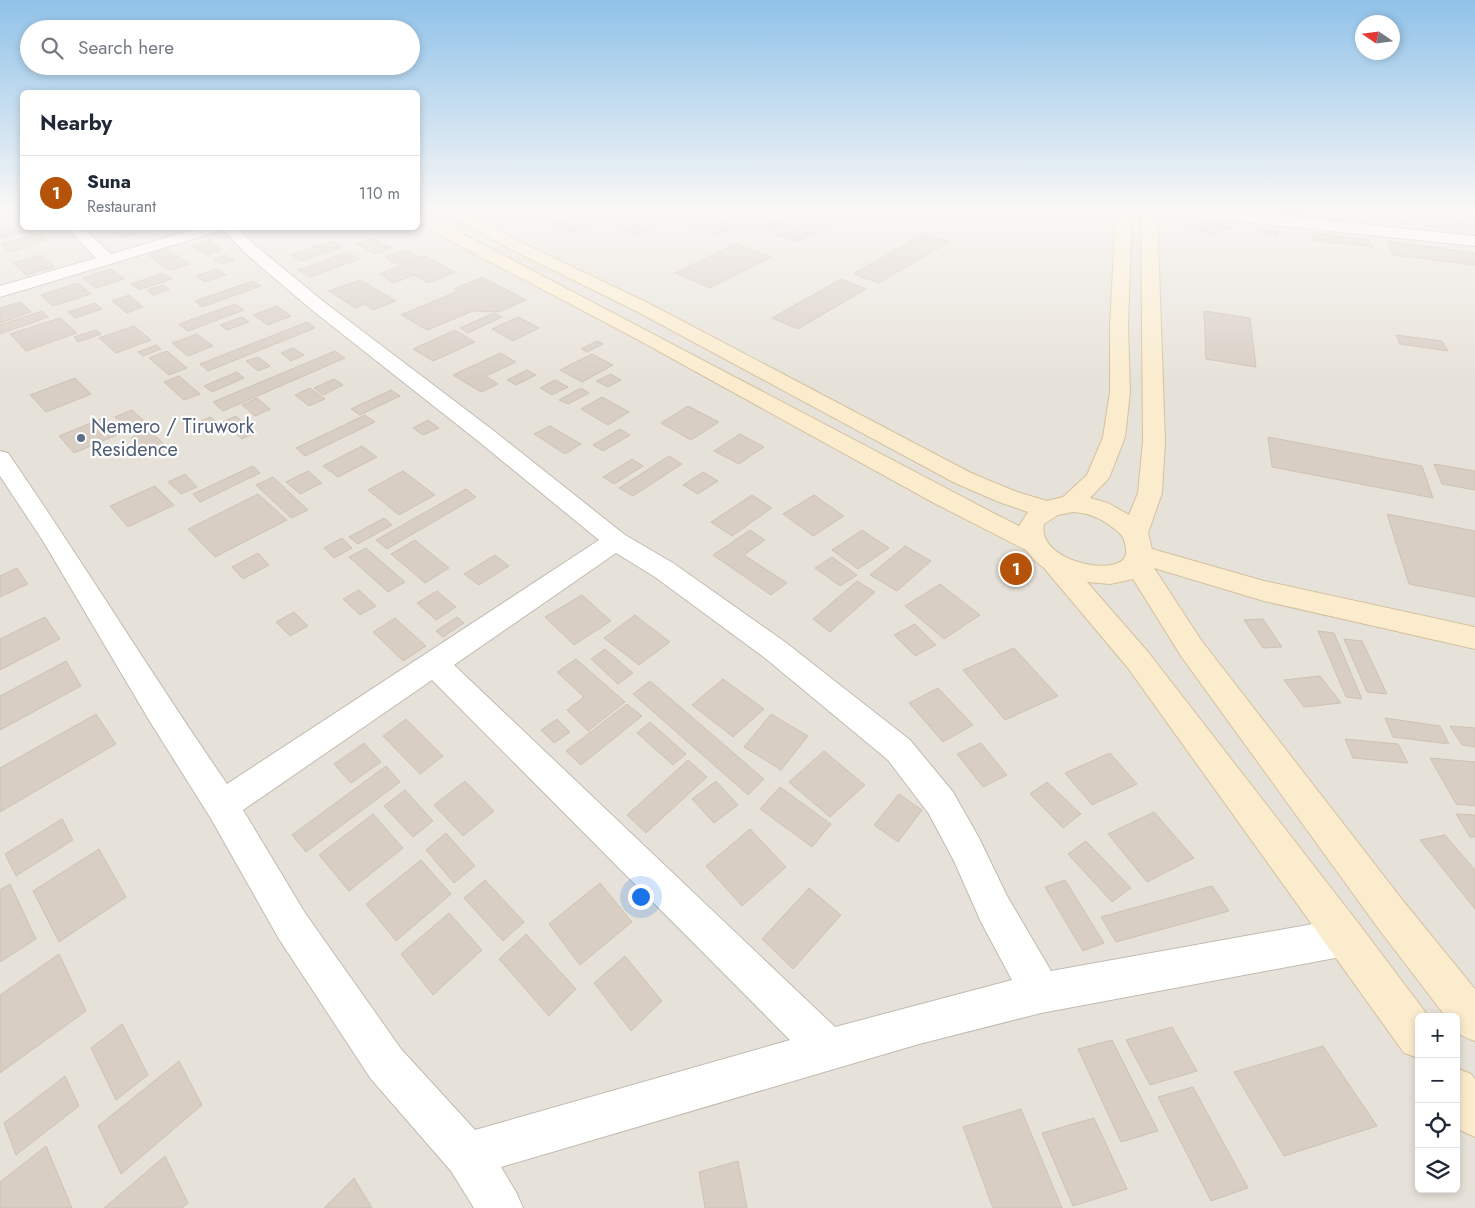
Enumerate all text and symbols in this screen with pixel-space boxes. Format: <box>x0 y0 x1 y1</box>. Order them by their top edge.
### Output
north arrow <box>1355 15 1400 60</box>
search box <box>20 20 420 75</box>
icon: search <box>38 34 66 62</box>
text: Search here <box>78 34 174 61</box>
text: Nearby <box>40 108 112 138</box>
text: Suna <box>87 168 131 195</box>
text: 1 <box>52 182 60 205</box>
text: 110 m <box>359 182 400 205</box>
text: Restaurant <box>87 195 156 218</box>
place label: Nemero / Tiruwork Residence <box>91 412 254 464</box>
marker: Nemero / Tiruwork Residence <box>75 432 87 444</box>
pin: 1 <box>1000 550 1032 588</box>
your location <box>628 884 654 910</box>
map controls <box>1415 1013 1460 1193</box>
button: + <box>1415 1013 1460 1058</box>
button: − <box>1415 1058 1460 1103</box>
button: locate <box>1415 1103 1460 1148</box>
button: layers <box>1415 1148 1460 1193</box>

